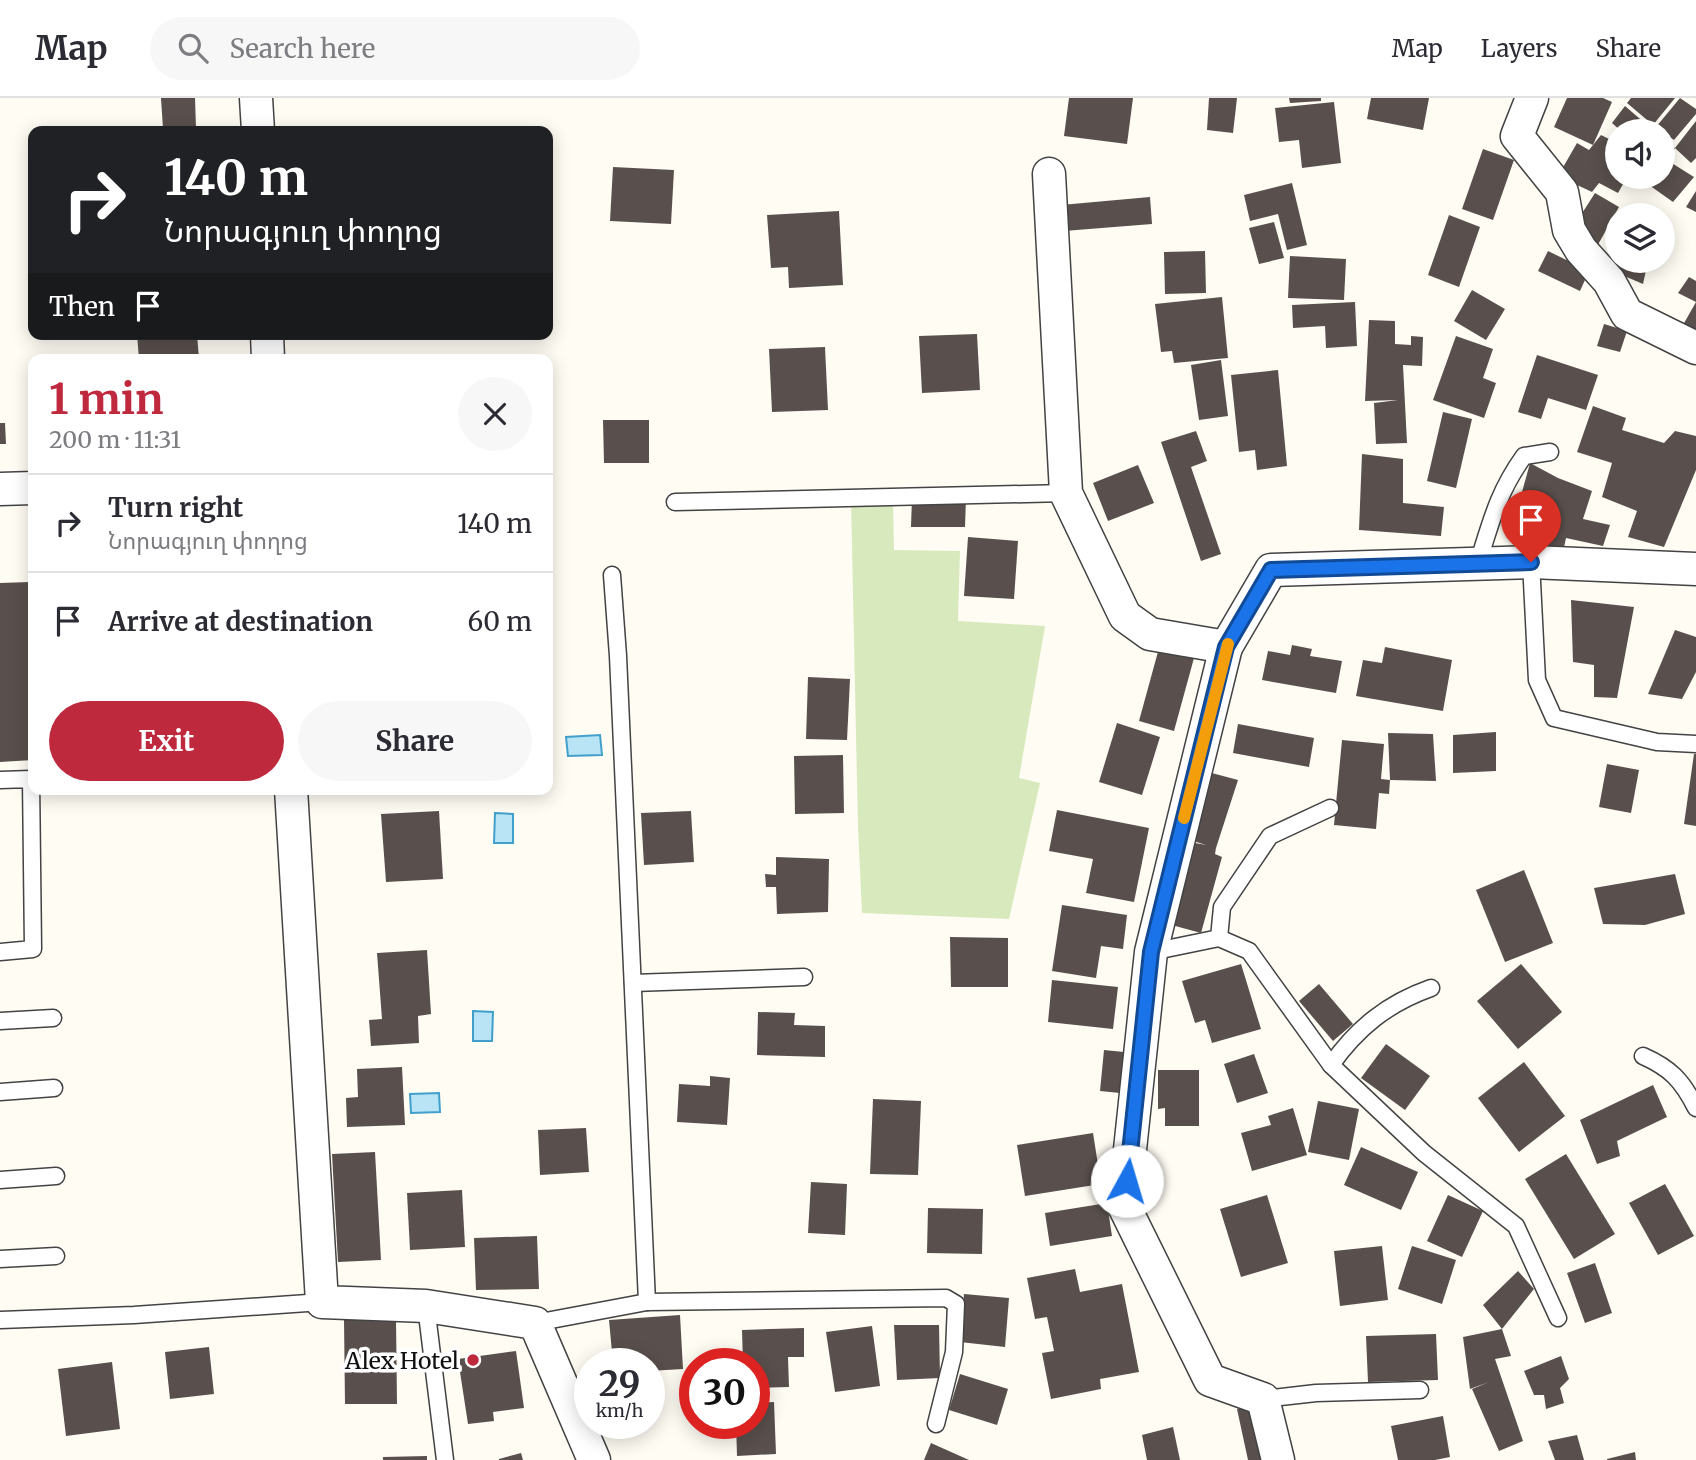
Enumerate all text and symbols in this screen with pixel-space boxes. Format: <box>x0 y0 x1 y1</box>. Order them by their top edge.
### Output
search box <box>150 17 640 80</box>
text: Map <box>35 28 108 69</box>
icon: search <box>174 29 212 67</box>
text: Search here <box>230 32 375 65</box>
text: Map <box>1392 33 1443 64</box>
text: Layers <box>1481 33 1557 64</box>
text: Share <box>1595 33 1661 64</box>
map controls <box>1605 119 1675 273</box>
button: sound <box>1605 119 1675 189</box>
text: 140 m <box>164 147 308 208</box>
icon: right <box>49 154 140 245</box>
button: layers <box>1605 203 1675 273</box>
text: Նորագյուղ փողոց <box>164 211 442 251</box>
icon: arrive <box>129 287 167 325</box>
text: Then <box>49 290 115 323</box>
text: 1 min <box>49 373 163 425</box>
button: close <box>458 377 532 451</box>
text: 200 m · 11:31 <box>49 425 181 454</box>
pin <box>1501 490 1561 562</box>
text: Turn right <box>108 491 243 524</box>
icon: arrive <box>1512 501 1550 539</box>
icon: right <box>49 504 87 542</box>
text: 140 m <box>457 507 532 540</box>
text: Նորագյուղ փողոց <box>108 526 308 555</box>
icon: arrive <box>49 602 87 640</box>
text: Arrive at destination <box>108 605 373 638</box>
text: 60 m <box>468 605 532 638</box>
button: Exit <box>49 701 284 781</box>
button: Share <box>298 701 532 781</box>
position arrow <box>1090 1144 1164 1218</box>
place label: Alex Hotel <box>344 1346 459 1375</box>
speed limit sign: 30 <box>679 1348 770 1439</box>
marker: Alex Hotel <box>465 1352 481 1368</box>
text: 29 <box>599 1362 640 1406</box>
text: km/h <box>596 1399 643 1422</box>

